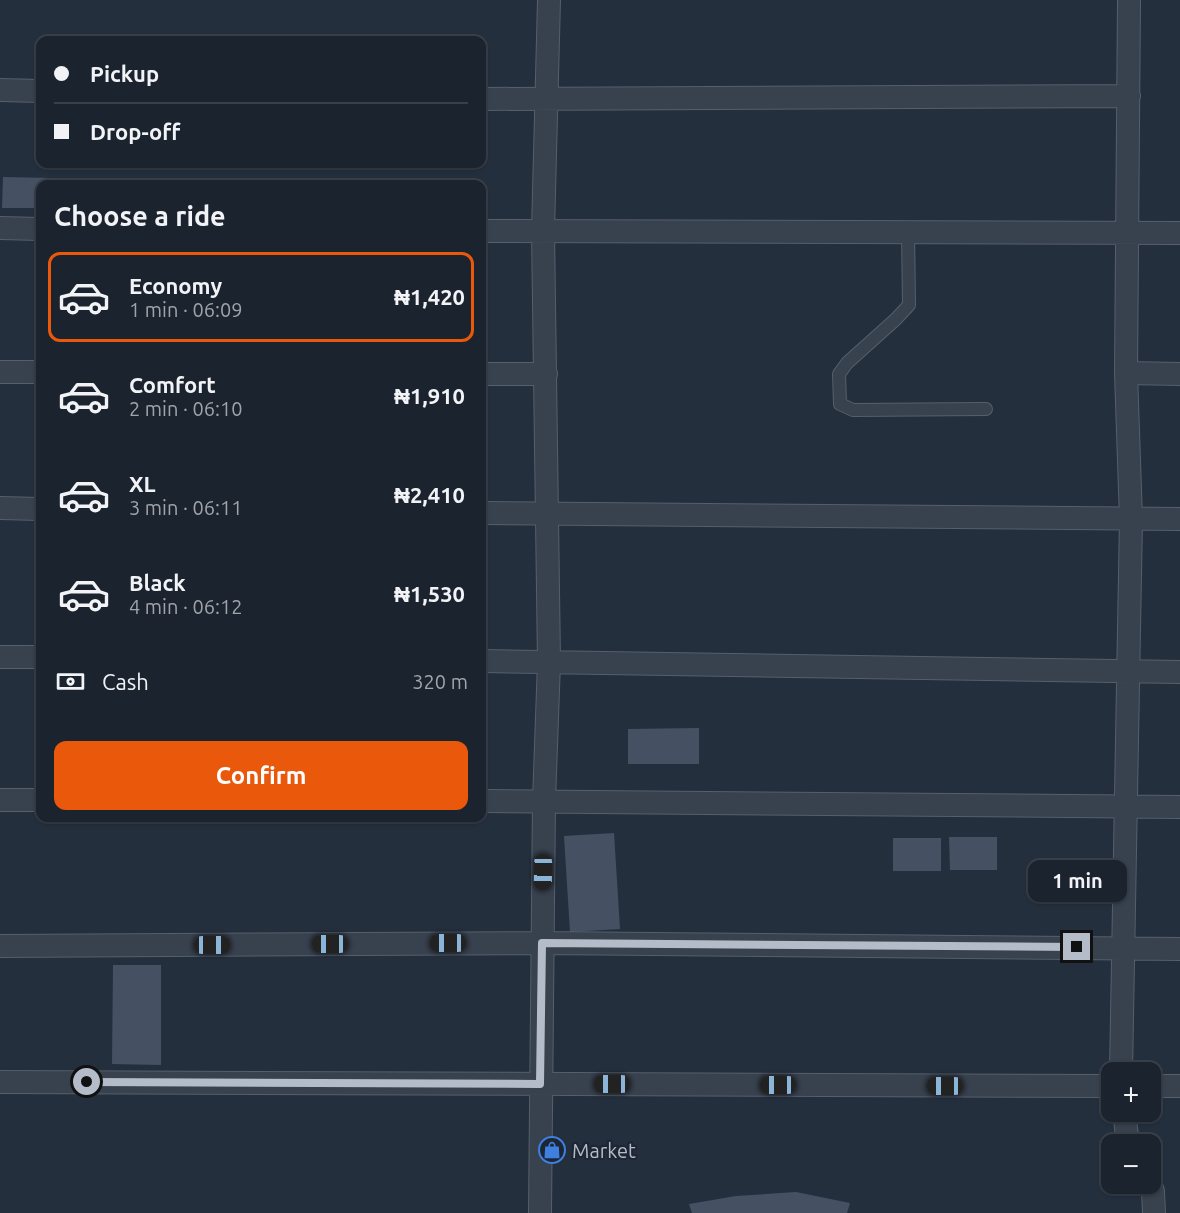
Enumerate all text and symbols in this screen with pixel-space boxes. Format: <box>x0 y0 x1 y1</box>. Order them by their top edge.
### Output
text: Pickup <box>90 61 159 86</box>
text: Drop-off <box>90 119 180 144</box>
text: Choose a ride <box>54 201 226 231</box>
icon: car <box>57 270 111 324</box>
text: Economy <box>129 273 222 298</box>
text: ₦1,420 <box>394 284 465 309</box>
text: 1 min · 06:09 <box>129 298 243 321</box>
icon: car <box>57 369 111 423</box>
text: Comfort <box>129 372 216 397</box>
text: ₦1,910 <box>394 383 465 408</box>
text: 2 min · 06:10 <box>129 397 243 420</box>
icon: car <box>57 468 111 522</box>
text: XL <box>129 471 156 496</box>
text: ₦2,410 <box>394 482 465 507</box>
text: 3 min · 06:11 <box>129 496 243 519</box>
icon: car <box>57 567 111 621</box>
text: Black <box>129 570 186 595</box>
text: ₦1,530 <box>394 581 465 606</box>
text: 4 min · 06:12 <box>129 595 243 618</box>
icon: cash <box>54 665 87 698</box>
text: Cash <box>102 669 149 694</box>
text: 320 m <box>412 670 468 693</box>
button: Confirm <box>54 741 468 810</box>
car <box>534 854 552 890</box>
callout: 1 min <box>1028 860 1126 902</box>
text: 1 min <box>1052 869 1103 892</box>
route end <box>1063 933 1090 960</box>
car <box>430 934 466 952</box>
car <box>312 935 348 953</box>
car <box>194 936 230 954</box>
map controls <box>1101 1062 1161 1194</box>
button: + <box>1101 1062 1161 1122</box>
route start <box>73 1068 100 1095</box>
car <box>594 1075 630 1093</box>
car <box>760 1076 796 1094</box>
car <box>927 1077 963 1095</box>
button: − <box>1101 1134 1161 1194</box>
shop icon: Market <box>537 1135 567 1165</box>
place label: Market <box>572 1139 636 1162</box>

